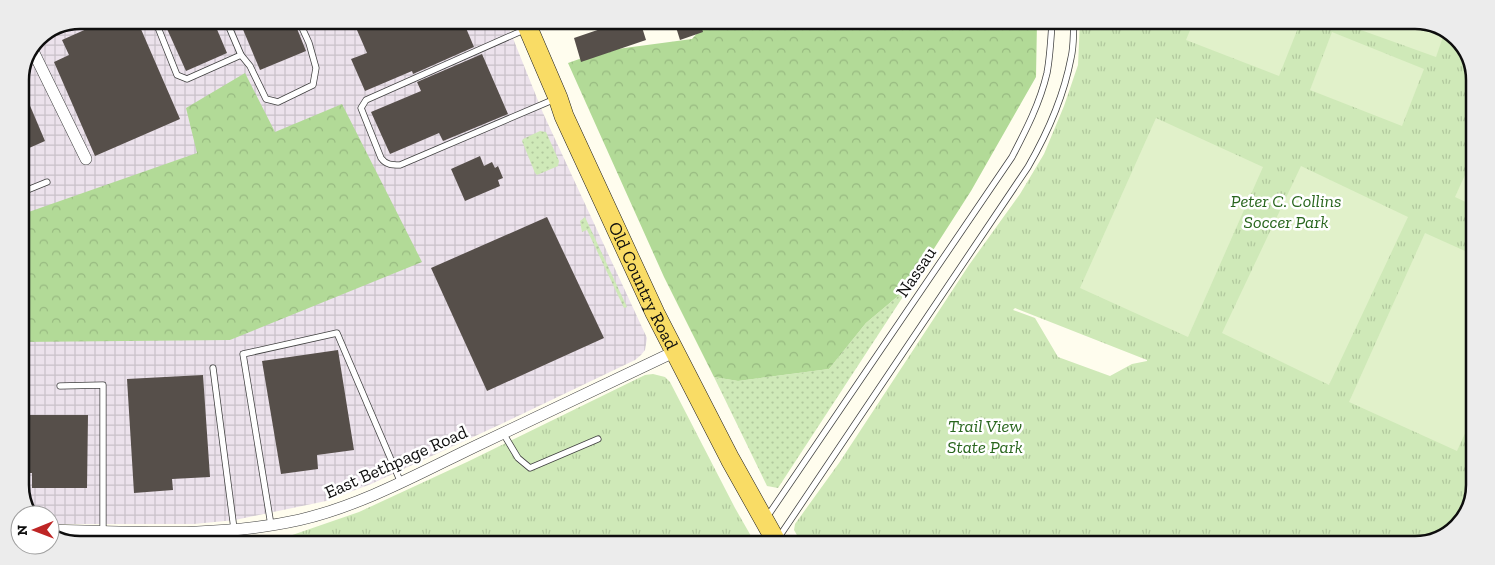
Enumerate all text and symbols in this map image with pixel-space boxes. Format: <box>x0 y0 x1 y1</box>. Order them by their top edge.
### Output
park label: Peter C. Collins Soccer Park <box>1231 190 1341 233</box>
street label: Old Country Road <box>603 218 683 353</box>
street label: Nassau <box>891 243 941 301</box>
park label: Trail View State Park <box>947 415 1023 458</box>
street label: East Bethpage Road <box>321 421 471 503</box>
north arrow <box>10 505 60 555</box>
text: N <box>14 524 31 536</box>

